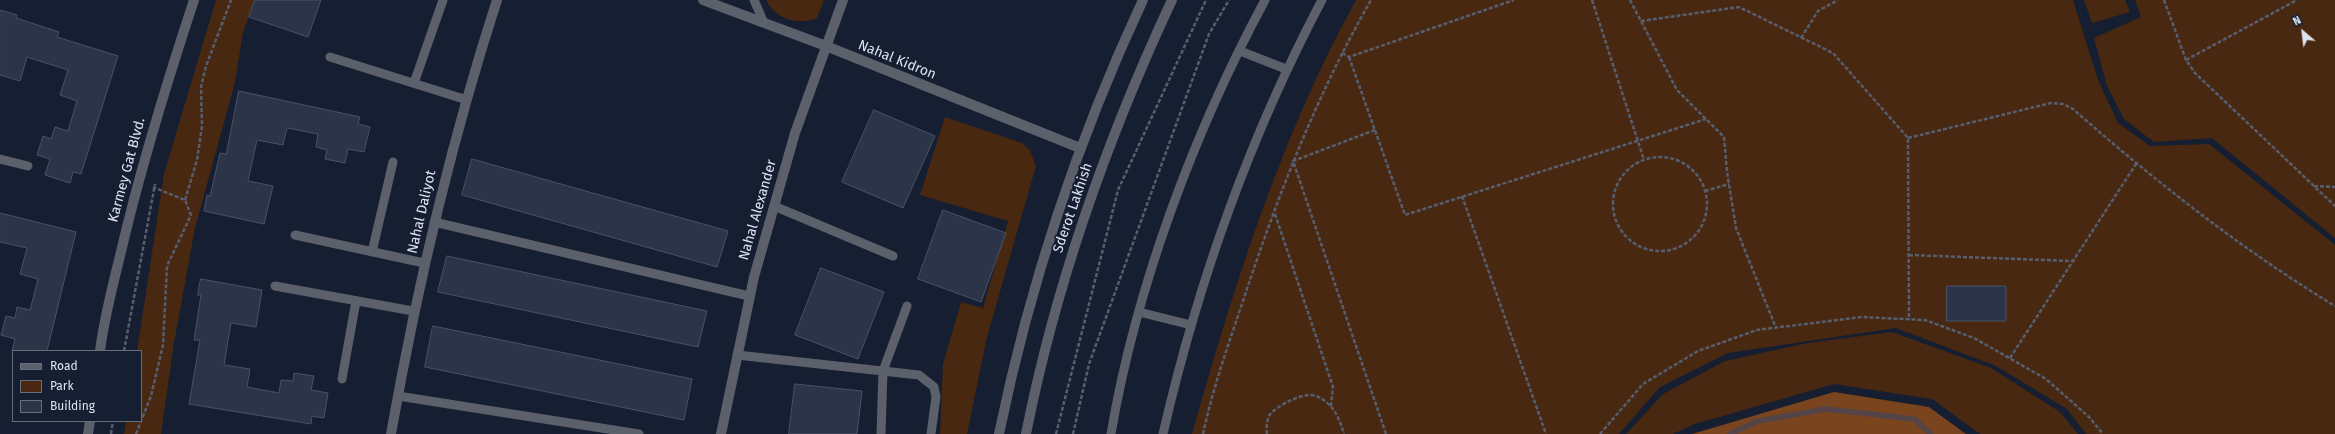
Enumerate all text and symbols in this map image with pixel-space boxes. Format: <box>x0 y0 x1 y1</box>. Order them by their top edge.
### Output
north arrow <box>2283 12 2323 52</box>
text: N <box>2291 14 2303 28</box>
street label: Nahal Kidron <box>856 37 938 83</box>
street label: Karmey Gat Blvd. <box>105 116 149 224</box>
street label: Nahal Alexander <box>736 158 780 262</box>
street label: Sderot Lakhish <box>1050 161 1096 255</box>
street label: Nahal Daliyot <box>404 169 440 255</box>
legend <box>12 350 142 422</box>
text: Road <box>50 359 78 373</box>
text: Park <box>50 379 74 393</box>
text: Building <box>50 399 95 413</box>

